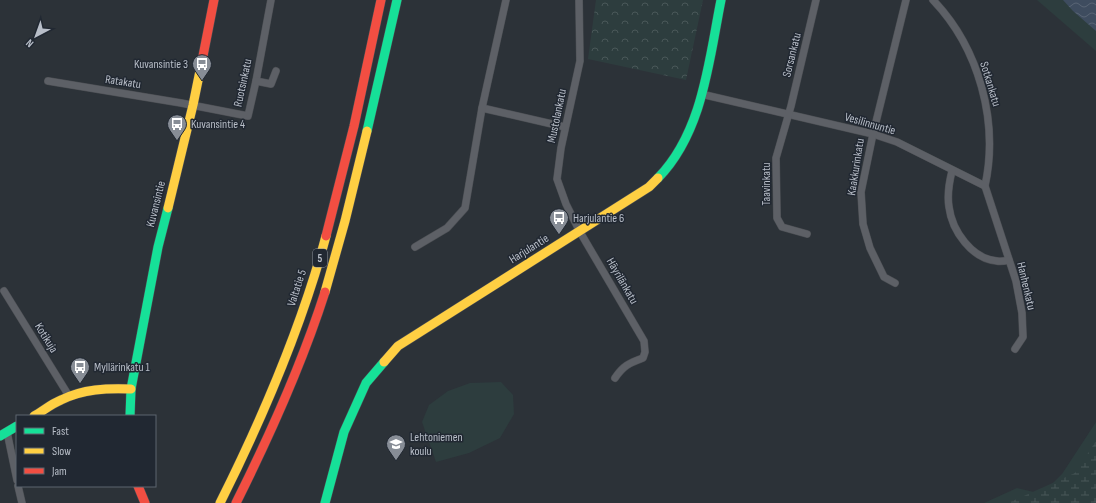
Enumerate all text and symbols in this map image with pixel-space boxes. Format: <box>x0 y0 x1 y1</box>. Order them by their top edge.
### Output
north arrow <box>16 16 56 56</box>
street label: Sorsankatu <box>779 31 805 79</box>
text: N <box>23 36 36 50</box>
bus stop icon: Kuvansintie 3 <box>191 53 213 81</box>
place label: Kuvansintie 3 <box>134 57 188 72</box>
street label: Ruotsinkatu <box>231 58 255 108</box>
street label: Sotkankatu <box>976 60 1004 108</box>
street label: Ratakatu <box>104 72 142 92</box>
street label: Mustolankatu <box>544 88 570 144</box>
street label: Vesilinnuntie <box>843 110 897 138</box>
bus stop icon: Kuvansintie 4 <box>166 113 188 141</box>
place label: Kuvansintie 4 <box>191 117 245 132</box>
street label: Kaakkurinkatu <box>844 137 868 197</box>
street label: Taavinkatu <box>759 162 774 206</box>
street label: Kuvansintie <box>143 179 169 229</box>
bus stop icon: Harjulantie 6 <box>548 207 570 235</box>
place label: Harjulantie 6 <box>573 211 624 226</box>
street label: Harjulantie <box>506 231 552 267</box>
road number: 5 <box>313 249 327 267</box>
street label: Häyrilänkatu <box>603 255 641 307</box>
street label: Hanhenkatu <box>1013 261 1039 311</box>
street label: Valtatie 5 <box>284 268 310 308</box>
street label: Kotikuja <box>31 320 61 356</box>
bus stop icon: Myllärinkatu 1 <box>69 356 91 384</box>
place label: Myllärinkatu 1 <box>94 360 150 375</box>
legend <box>16 415 156 487</box>
text: Fast <box>52 424 69 439</box>
place label: Lehtoniemen koulu <box>410 430 463 459</box>
school or university icon: Lehtoniemen koulu <box>385 433 407 461</box>
text: Slow <box>52 444 71 459</box>
text: Jam <box>51 464 67 479</box>

